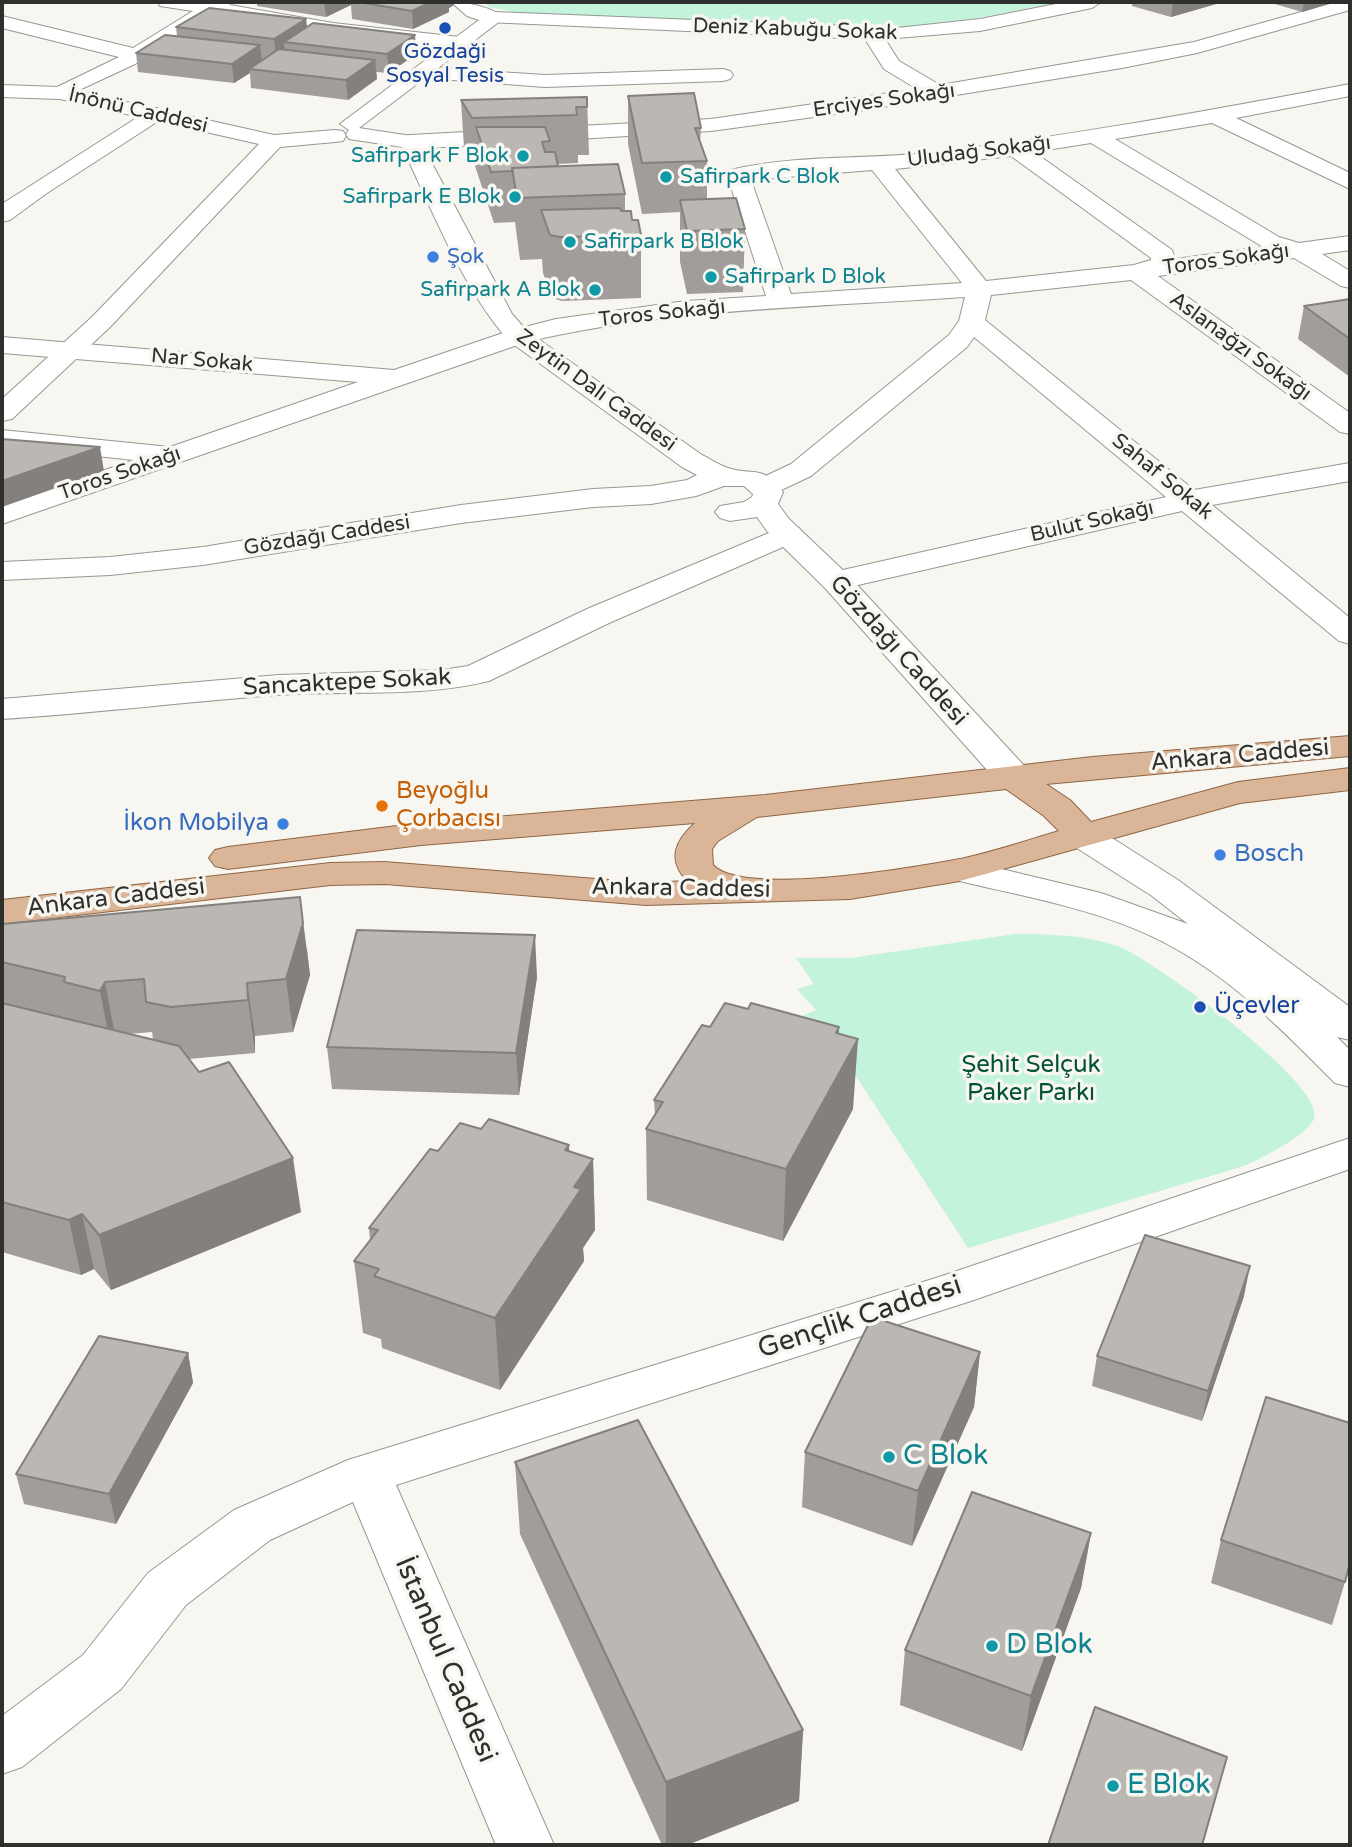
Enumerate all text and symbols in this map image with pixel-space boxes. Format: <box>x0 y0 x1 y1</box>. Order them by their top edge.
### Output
street label: Deniz Kabuğu Sokak <box>692 14 898 46</box>
marker: Gözdaği Sosyal Tesi̇s <box>437 20 453 36</box>
place label: Gözdaği Sosyal Tesi̇s <box>386 39 504 89</box>
street label: Erciyes Sokağı <box>811 79 957 123</box>
street label: İnönü Caddesi <box>66 83 210 139</box>
street label: Uludağ Sokağı <box>906 131 1052 173</box>
place label: Safirpark F Blok <box>351 143 509 169</box>
marker: Safirpark F Blok <box>515 148 531 164</box>
place label: Safirpark C Blok <box>680 164 840 190</box>
marker: Safirpark C Blok <box>658 169 674 185</box>
place label: Safirpark E Blok <box>342 184 501 210</box>
marker: Safirpark E Blok <box>507 189 523 205</box>
place label: Safirpark B Blok <box>584 229 744 255</box>
marker: Safirpark B Blok <box>562 234 578 250</box>
street label: Toros Sokağı <box>1161 239 1291 281</box>
place label: Şok <box>447 244 484 270</box>
marker: Şok <box>425 249 441 265</box>
place label: Safirpark D Blok <box>725 264 886 290</box>
marker: Safirpark D Blok <box>703 269 719 285</box>
place label: Safirpark A Blok <box>420 277 581 303</box>
marker: Safirpark A Blok <box>587 282 603 298</box>
street label: Aslanağzı Sokağı <box>1164 287 1316 407</box>
street label: Toros Sokağı <box>597 295 727 333</box>
street label: Zeytin Dalı Caddesi <box>511 324 681 458</box>
street label: Nar Sokak <box>150 344 254 378</box>
street label: Sahaf Sokak <box>1106 429 1218 525</box>
street label: Toros Sokağı <box>56 441 184 507</box>
street label: Bulut Sokağı <box>1028 496 1156 548</box>
street label: Gözdağı Caddesi <box>242 510 412 562</box>
street label: Gözdağı Caddesi <box>823 570 973 732</box>
street label: Sancaktepe Sokak <box>242 663 452 703</box>
street label: Ankara Caddesi <box>1150 734 1330 778</box>
place label: Beyoğlu Çorbacısı <box>396 778 501 834</box>
marker: Beyoğlu Çorbacısı <box>374 798 390 814</box>
place label: İkon Mobilya <box>123 810 269 838</box>
marker: İkon Mobilya <box>275 816 291 832</box>
place label: Bosch <box>1234 841 1304 869</box>
marker: Bosch <box>1212 847 1228 863</box>
street label: Ankara Caddesi <box>25 873 207 923</box>
street label: Ankara Caddesi <box>591 873 771 905</box>
place label: Üçevler <box>1214 993 1299 1021</box>
marker: Üçevler <box>1192 999 1208 1015</box>
park label: Şehit Selçuk Paker Parkı <box>961 1052 1101 1108</box>
street label: Gençlik Caddesi <box>754 1269 966 1367</box>
place label: C Blok <box>903 1440 988 1474</box>
marker: C Blok <box>881 1449 897 1465</box>
street label: İstanbul Caddesi <box>387 1552 503 1768</box>
place label: D Blok <box>1006 1629 1093 1663</box>
marker: D Blok <box>984 1638 1000 1654</box>
place label: E Blok <box>1127 1769 1211 1803</box>
marker: E Blok <box>1105 1778 1121 1794</box>

